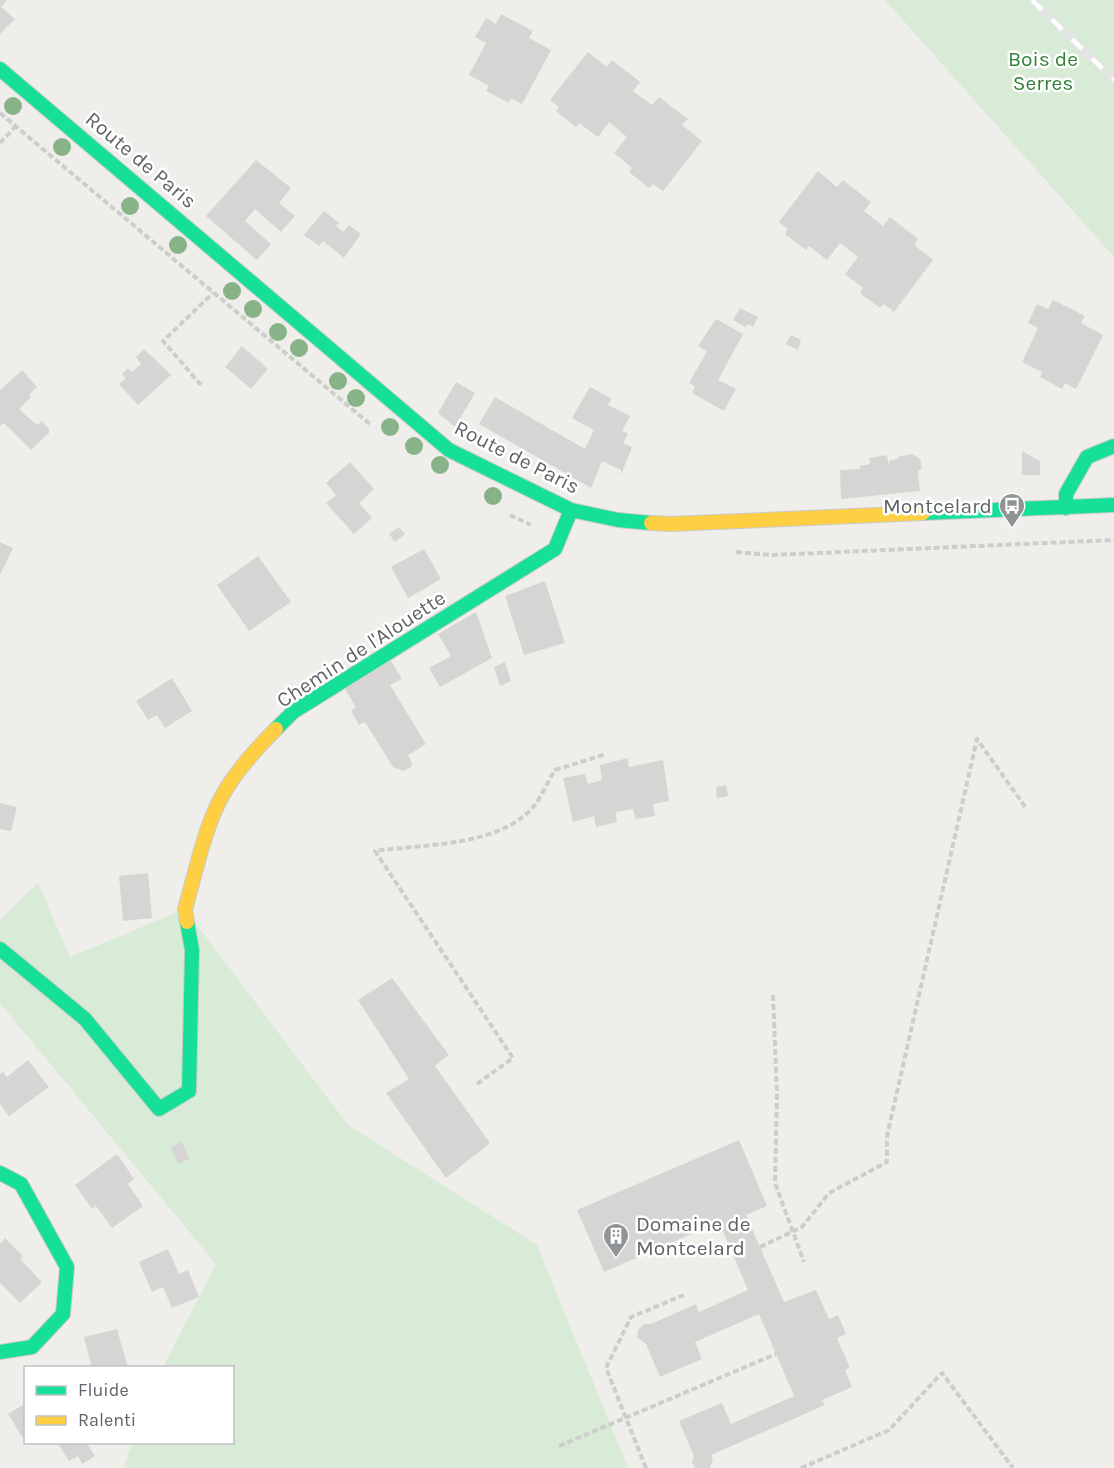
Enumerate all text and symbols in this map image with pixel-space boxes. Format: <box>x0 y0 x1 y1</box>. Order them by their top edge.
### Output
park label: Bois de Serres <box>1008 47 1078 95</box>
street label: Route de Paris <box>81 107 201 213</box>
street label: Route de Paris <box>451 415 583 499</box>
bus stop icon: Montcelard <box>997 491 1027 529</box>
place label: Montcelard <box>883 494 992 518</box>
street label: Chemin de l'Alouette <box>272 585 450 713</box>
place label: Domaine de Montcelard <box>636 1212 750 1260</box>
building icon: Domaine de Montcelard <box>601 1221 631 1259</box>
legend <box>24 1366 234 1444</box>
text: Fluide <box>78 1379 129 1401</box>
text: Ralenti <box>78 1409 136 1431</box>

